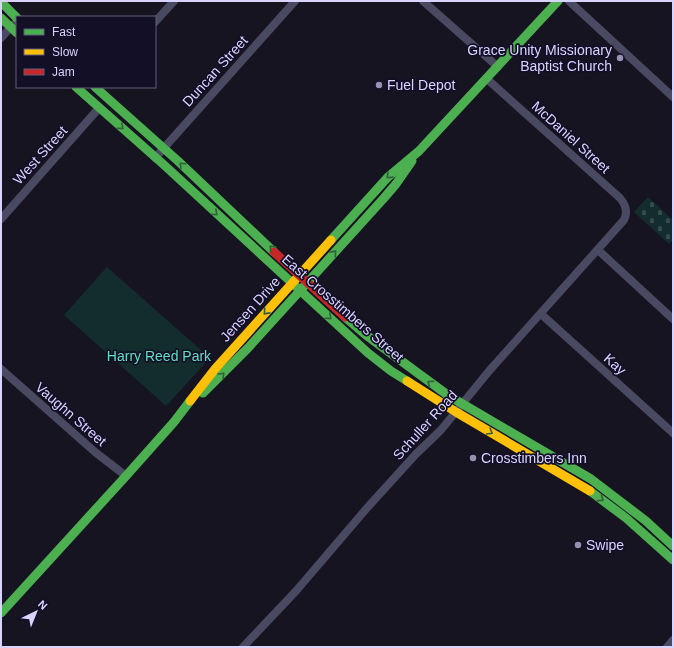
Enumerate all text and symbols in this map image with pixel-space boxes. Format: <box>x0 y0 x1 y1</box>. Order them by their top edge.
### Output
legend <box>16 16 156 88</box>
text: Fast <box>52 25 76 39</box>
street label: Duncan Street <box>179 32 251 110</box>
place label: Grace Unity Missionary Baptist Church <box>467 42 612 74</box>
text: Slow <box>52 45 78 59</box>
marker: Grace Unity Missionary Baptist Church <box>615 53 625 63</box>
text: Jam <box>52 65 75 79</box>
place label: Fuel Depot <box>387 77 456 93</box>
marker: Fuel Depot <box>374 80 384 90</box>
street label: McDaniel Street <box>529 98 613 176</box>
street label: West Street <box>10 122 70 187</box>
one-way arrow <box>116 122 123 129</box>
one-way arrow <box>179 163 187 170</box>
one-way arrow <box>386 171 394 179</box>
one-way arrow <box>210 208 218 215</box>
one-way arrow <box>269 246 276 253</box>
one-way arrow <box>329 250 337 258</box>
street label: East Crosstimbers Street <box>279 251 407 365</box>
street label: Jensen Drive <box>217 273 283 345</box>
one-way arrow <box>263 308 270 315</box>
one-way arrow <box>324 312 332 319</box>
park label: Harry Reed Park <box>107 348 212 364</box>
street label: Kay <box>601 350 629 378</box>
one-way arrow <box>217 372 225 380</box>
street label: Vaughn Street <box>32 379 110 449</box>
one-way arrow <box>427 380 434 388</box>
street label: Schuller Road <box>390 387 460 463</box>
one-way arrow <box>486 428 493 435</box>
place label: Crosstimbers Inn <box>481 450 587 466</box>
marker: Crosstimbers Inn <box>468 453 478 463</box>
one-way arrow <box>597 494 604 501</box>
place label: Swipe <box>586 537 624 553</box>
marker: Swipe <box>573 540 583 550</box>
north arrow <box>16 592 56 632</box>
text: N <box>36 598 50 612</box>

